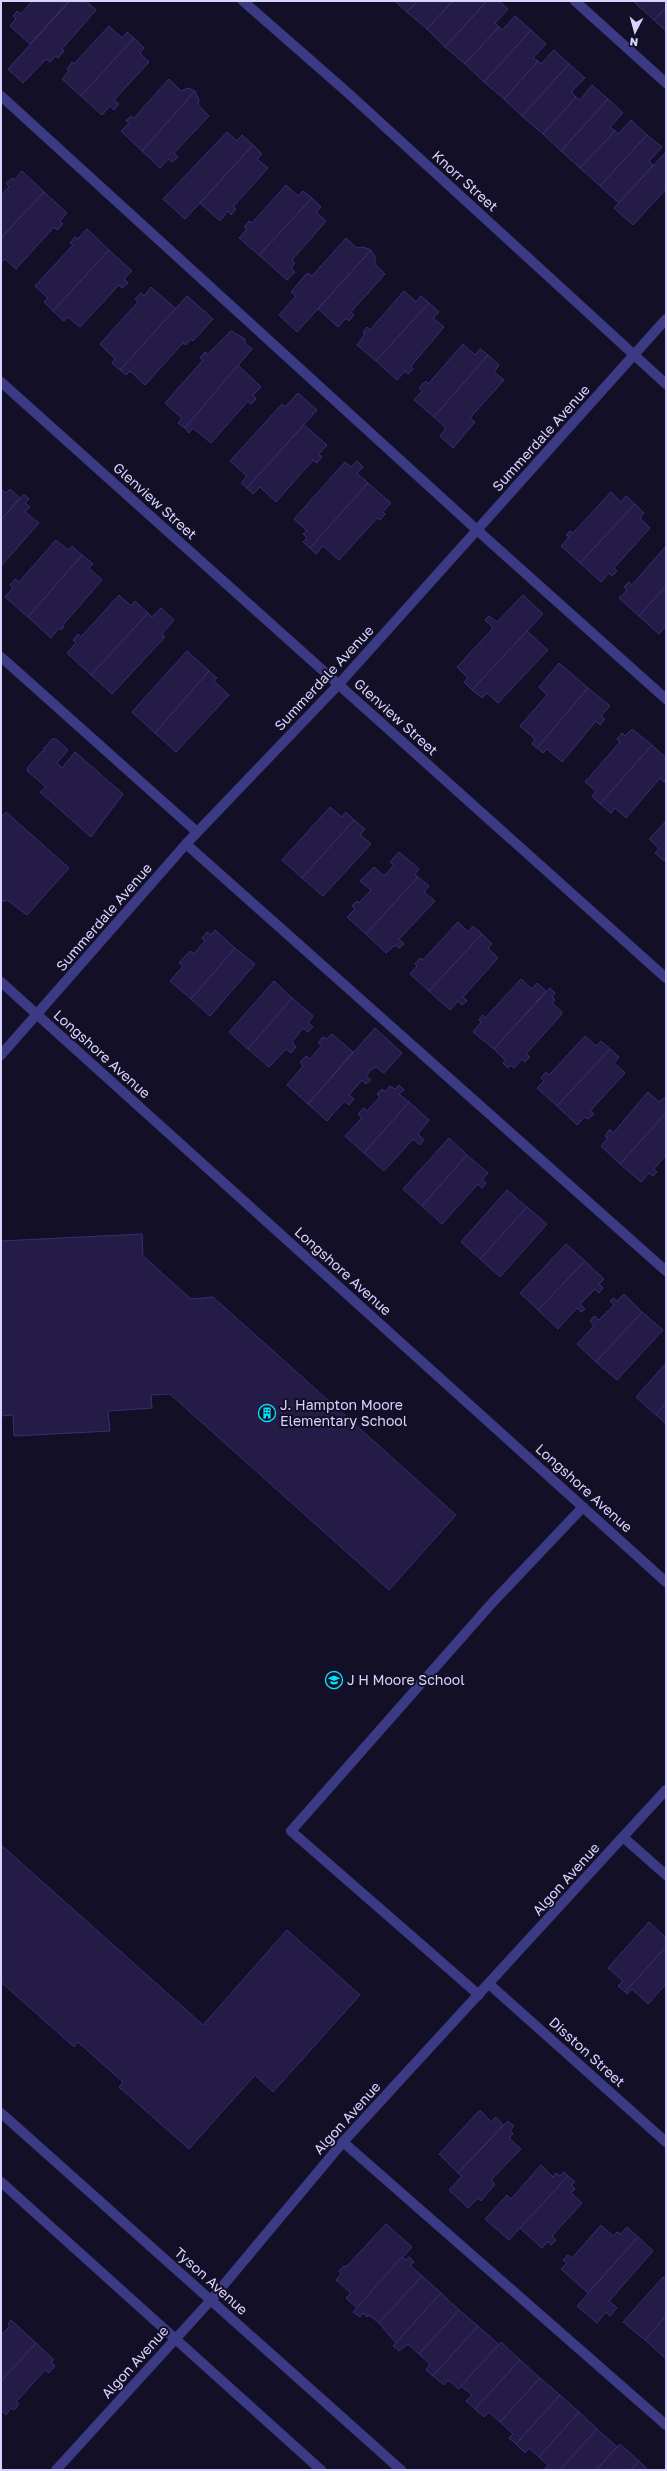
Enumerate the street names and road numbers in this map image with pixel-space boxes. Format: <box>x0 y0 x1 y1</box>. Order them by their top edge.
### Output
street label: Knorr Street <box>429 147 502 215</box>
street label: Summerdale Avenue <box>488 381 593 494</box>
street label: Glenview Street <box>110 459 201 543</box>
street label: Summerdale Avenue <box>271 622 377 734</box>
street label: Glenview Street <box>351 675 442 759</box>
street label: Summerdale Avenue <box>52 859 155 974</box>
street label: Longshore Avenue <box>50 1006 154 1102</box>
street label: Longshore Avenue <box>291 1223 395 1319</box>
street label: Longshore Avenue <box>532 1440 636 1536</box>
street label: Algon Avenue <box>529 1839 603 1919</box>
street label: Disston Street <box>546 2013 629 2090</box>
street label: Algon Avenue <box>310 2078 384 2158</box>
street label: Tyson Avenue <box>171 2243 251 2318</box>
street label: Algon Avenue <box>98 2322 172 2402</box>

